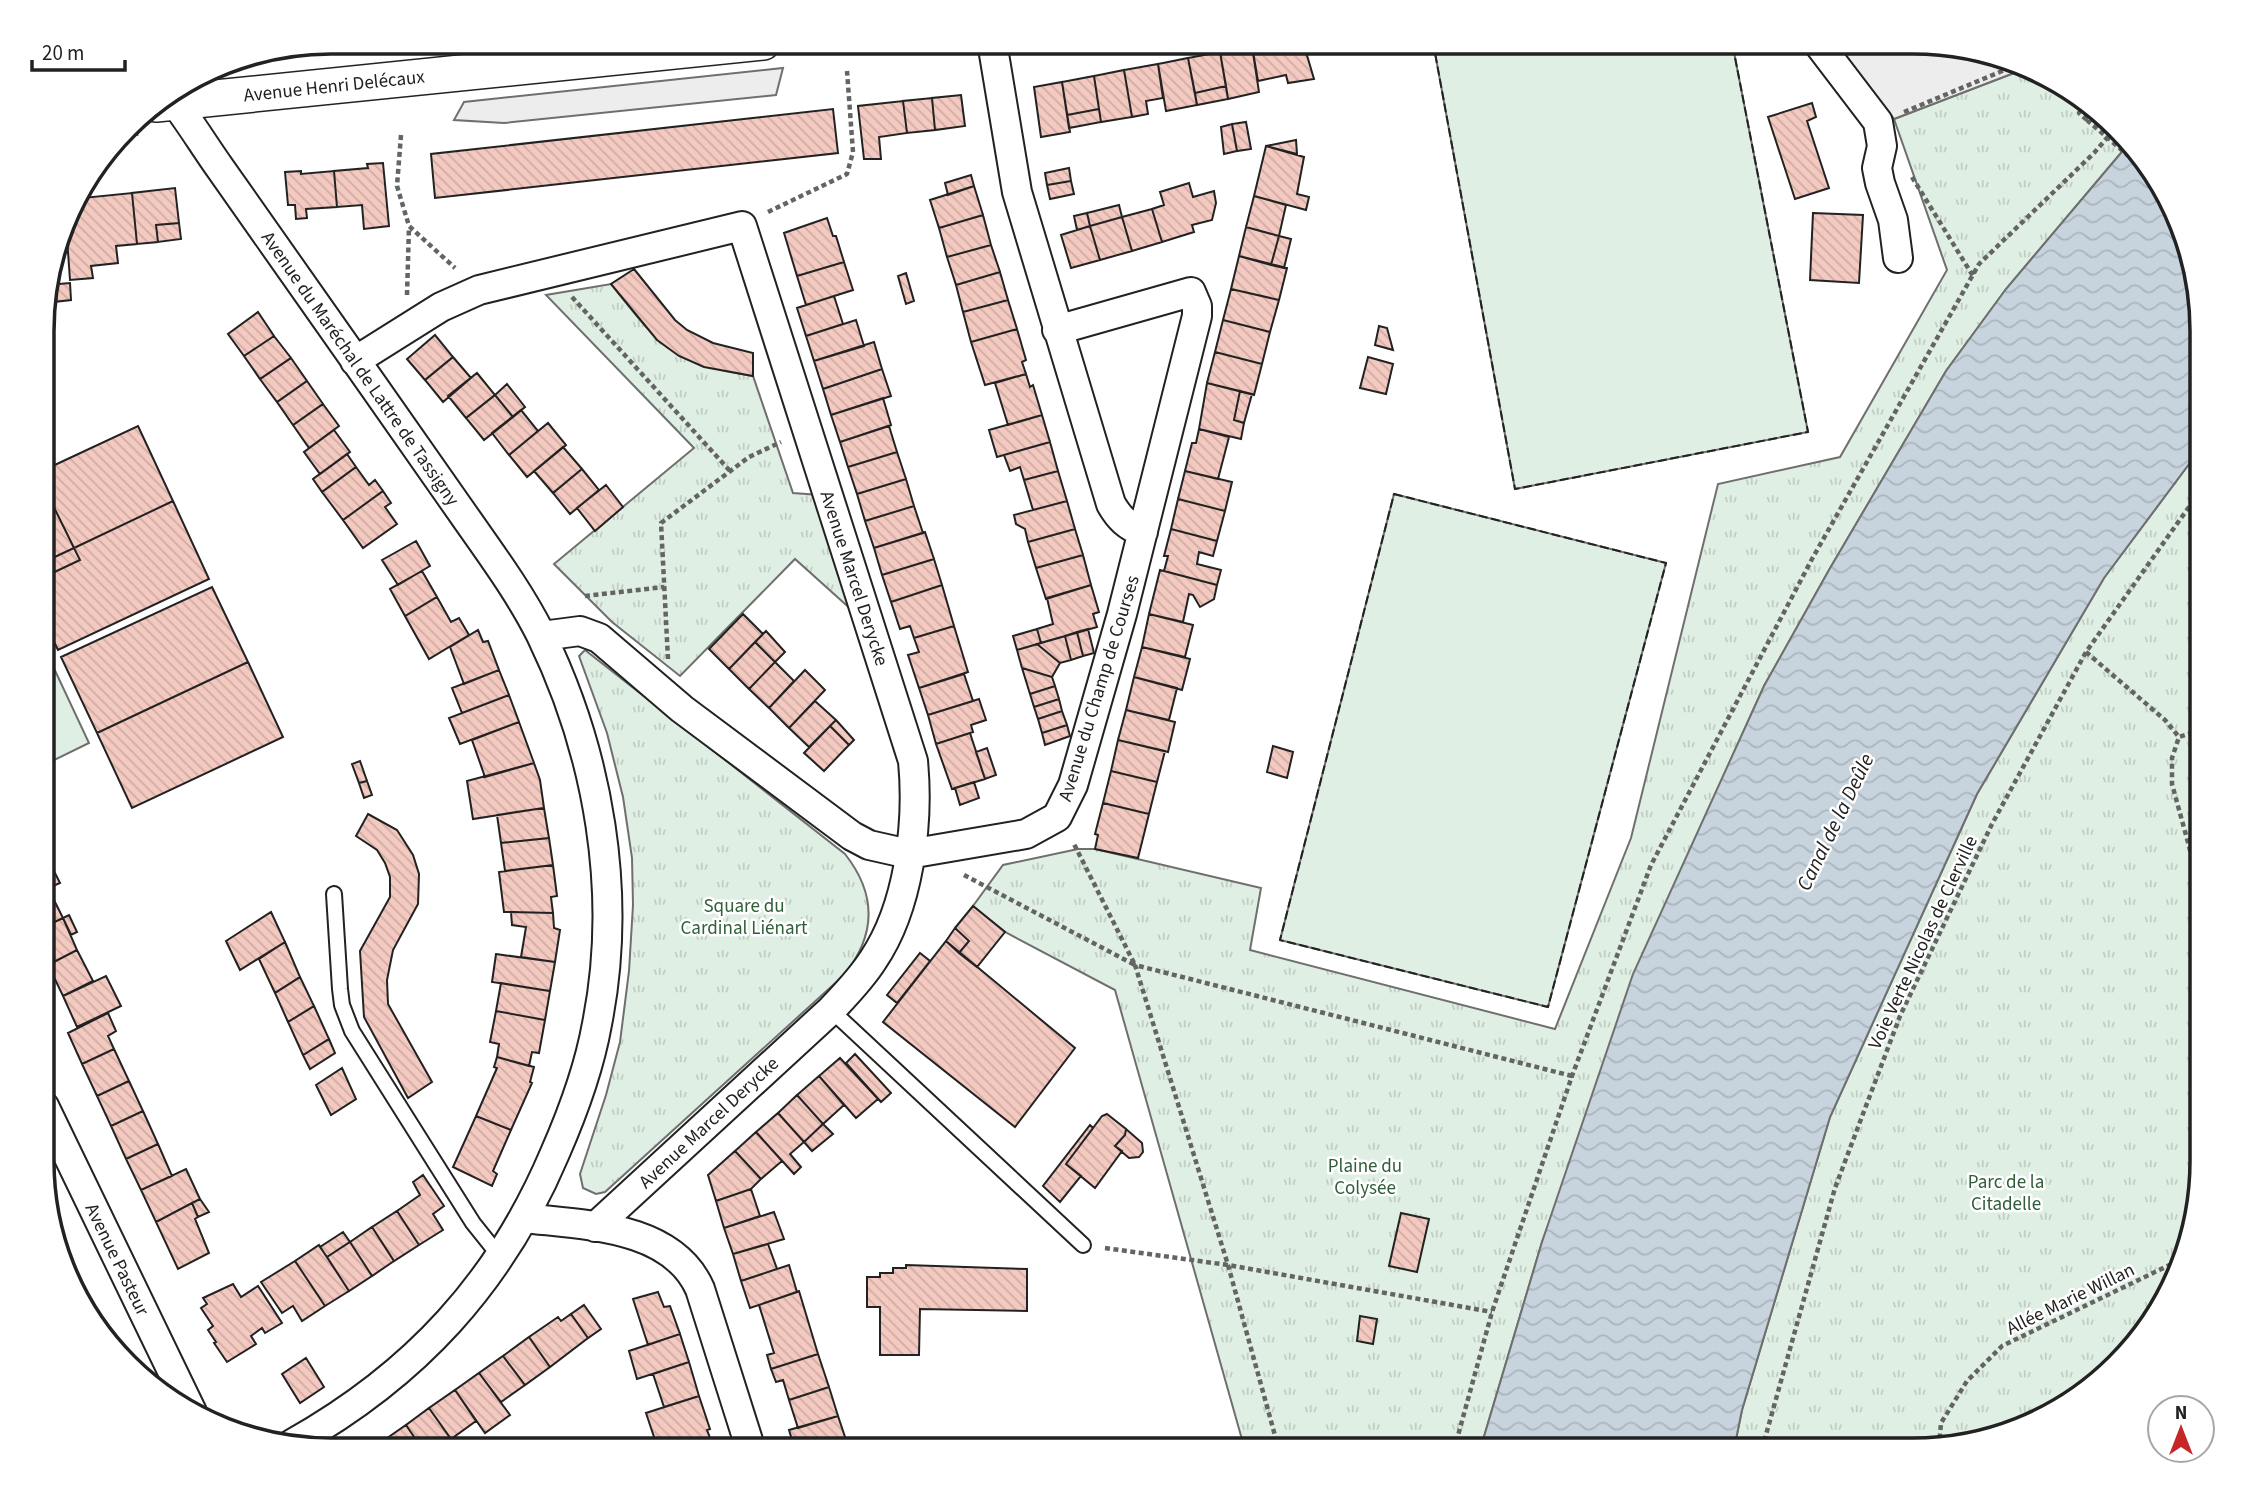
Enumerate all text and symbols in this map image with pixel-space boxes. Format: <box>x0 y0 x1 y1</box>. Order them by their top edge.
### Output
scale bar <box>32 28 124 72</box>
text: 20 m <box>42 38 84 68</box>
street label: Avenue Henri Delécaux <box>242 64 427 109</box>
street label: Avenue du Maréchal de Lattre de Tassigny <box>254 226 465 512</box>
street label: Avenue Marcel Derycke <box>813 487 895 669</box>
street label: Avenue du Champ de Courses <box>1052 572 1147 805</box>
water label: Canal de la Deûle <box>1789 748 1881 896</box>
street label: Voie Verte Nicolas de Clerville <box>1862 831 1985 1054</box>
park label: Square du Cardinal Liénart <box>681 893 808 942</box>
street label: Avenue Marcel Derycke <box>633 1051 785 1195</box>
park label: Plaine du Colysée <box>1328 1153 1402 1202</box>
park label: Parc de la Citadelle <box>1968 1169 2044 1218</box>
street label: Avenue Pasteur <box>78 1199 156 1321</box>
street label: Allée Marie Willan <box>2002 1257 2139 1342</box>
north arrow <box>2146 1394 2216 1464</box>
text: N <box>2175 1400 2187 1427</box>

